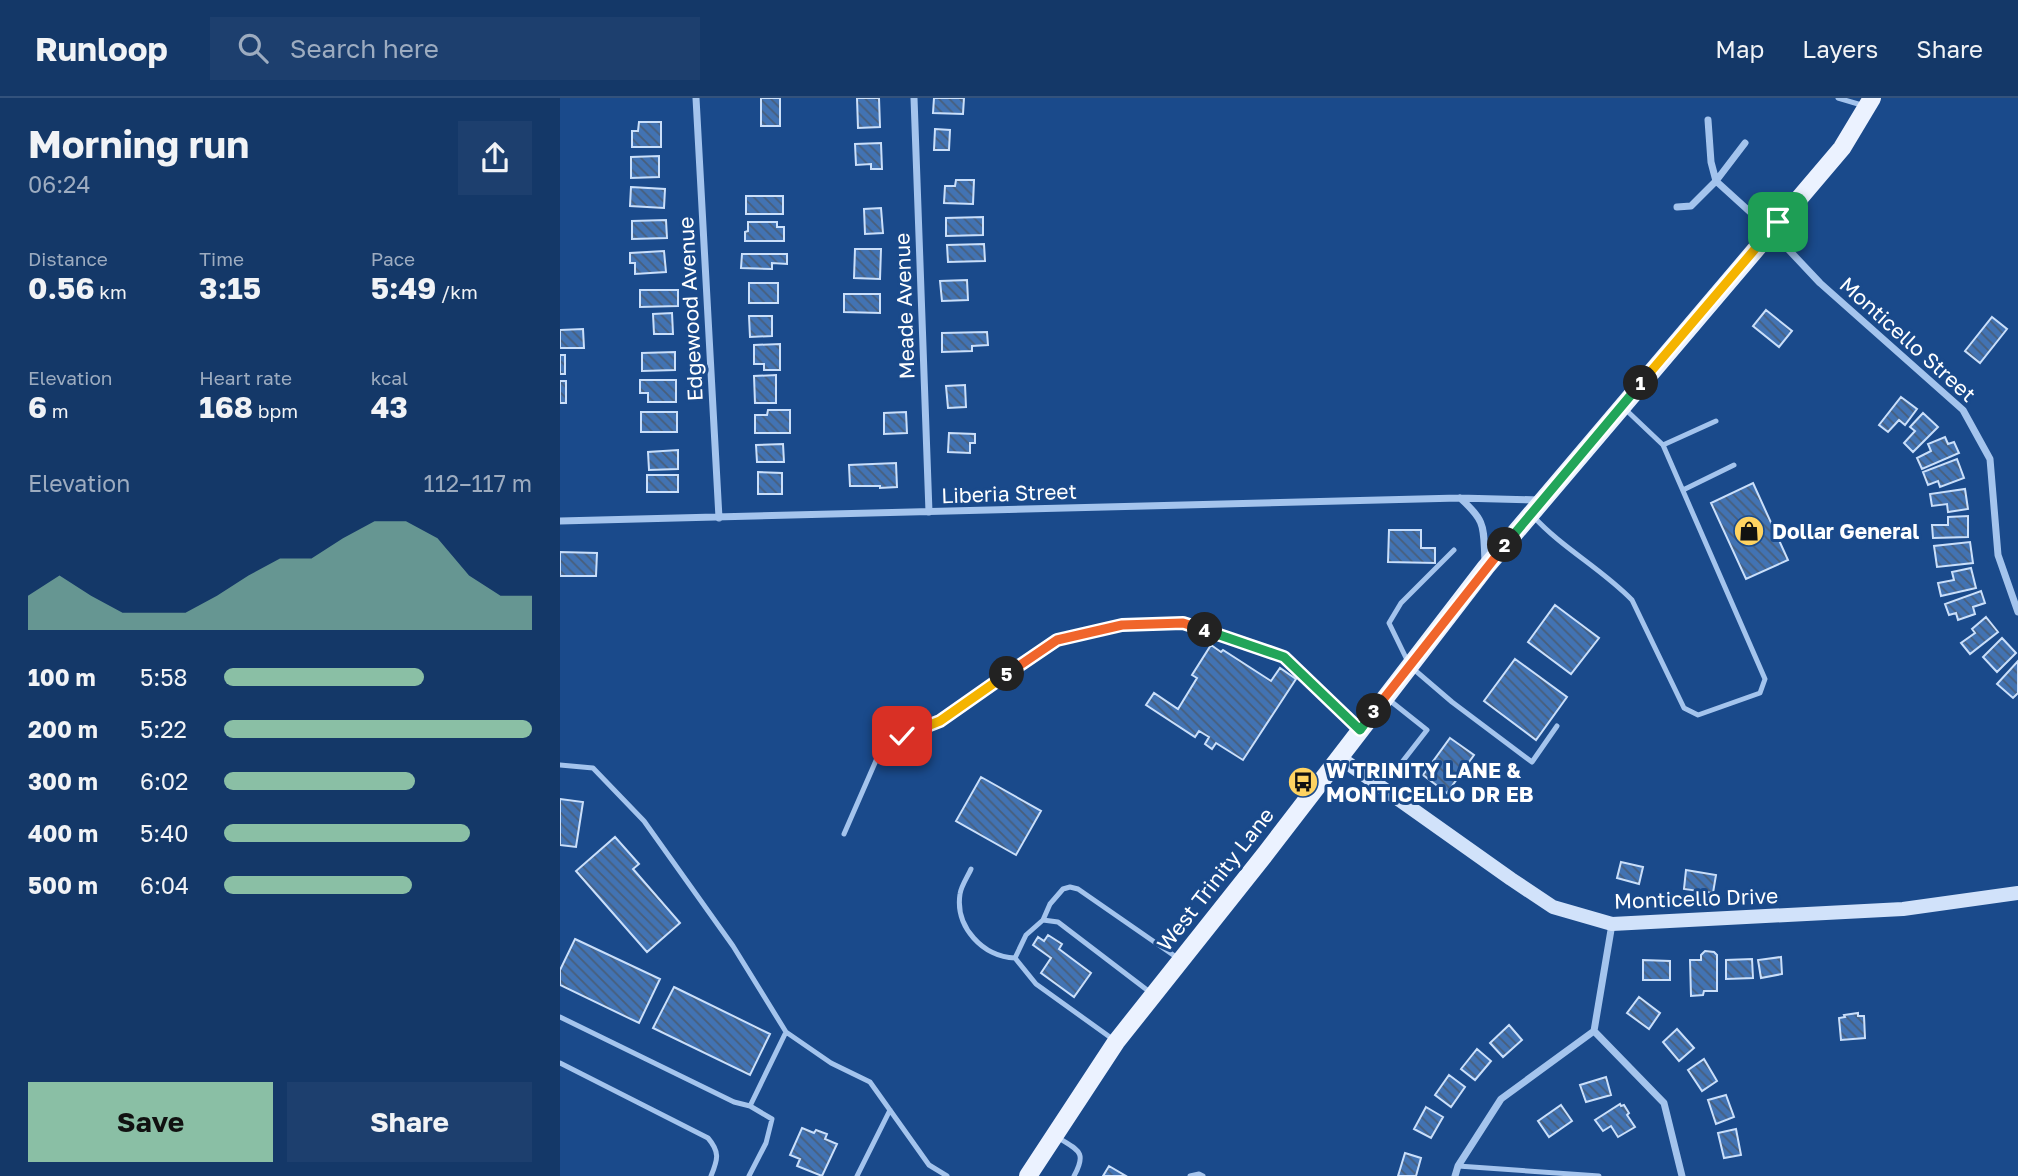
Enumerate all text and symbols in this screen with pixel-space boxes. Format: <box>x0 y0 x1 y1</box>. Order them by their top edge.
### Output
search box <box>210 17 700 80</box>
text: Runloop <box>35 29 168 68</box>
icon: search <box>234 29 272 67</box>
text: Search here <box>290 33 439 64</box>
text: Map <box>1715 34 1764 63</box>
text: Layers <box>1802 34 1878 63</box>
text: Share <box>1916 34 1983 63</box>
text: Morning run <box>28 121 249 166</box>
button: share <box>458 121 532 195</box>
text: 06:24 <box>28 170 90 198</box>
pin <box>1748 192 1808 252</box>
icon: arrive <box>1759 203 1797 241</box>
street label: Edgewood Avenue <box>672 216 708 402</box>
street label: Meade Avenue <box>888 232 920 380</box>
text: Distance <box>28 247 108 270</box>
text: Time <box>199 247 244 270</box>
text: Pace <box>371 247 415 270</box>
text: 0.56 <box>28 270 94 306</box>
text: 3:15 <box>199 270 261 306</box>
text: 5:49 <box>371 270 436 306</box>
street label: Monticello Street <box>1835 271 1981 407</box>
text: km <box>94 280 127 303</box>
text: /km <box>436 280 478 303</box>
text: Elevation <box>28 366 113 389</box>
text: Heart rate <box>199 366 292 389</box>
text: kcal <box>371 366 408 389</box>
pin: 1 <box>1624 366 1658 400</box>
text: 1 <box>1636 371 1645 394</box>
text: 6 <box>28 389 47 425</box>
text: 168 <box>199 389 253 425</box>
text: 43 <box>371 389 408 425</box>
text: m <box>47 399 69 422</box>
text: bpm <box>253 399 298 422</box>
text: Elevation <box>28 469 130 497</box>
text: 112–117 m <box>424 469 532 497</box>
street label: Liberia Street <box>941 478 1077 508</box>
shop icon: Dollar General <box>1732 514 1766 548</box>
place label: Dollar General <box>1772 518 1919 544</box>
pin: 2 <box>1488 528 1522 562</box>
text: 2 <box>1499 533 1510 556</box>
pin: 4 <box>1188 612 1222 648</box>
text: 4 <box>1199 618 1210 641</box>
pin: 5 <box>990 656 1024 692</box>
text: 5 <box>1001 662 1012 685</box>
text: 100 m <box>28 663 96 691</box>
text: 5:58 <box>140 663 188 691</box>
pin: 3 <box>1356 694 1392 728</box>
text: 3 <box>1368 699 1379 722</box>
pin <box>872 706 932 766</box>
text: 200 m <box>28 715 98 743</box>
text: 5:22 <box>140 715 187 743</box>
icon: check <box>883 717 921 755</box>
place label: W TRINITY LANE & MONTICELLO DR EB <box>1326 757 1534 807</box>
bus stop icon: W TRINITY LANE & MONTICELLO DR EB <box>1286 765 1320 799</box>
text: 300 m <box>28 767 98 795</box>
text: 6:02 <box>140 767 188 795</box>
street label: West Trinity Lane <box>1151 802 1279 956</box>
text: 400 m <box>28 819 98 847</box>
text: 5:40 <box>140 819 189 847</box>
text: 500 m <box>28 871 98 899</box>
text: 6:04 <box>140 871 189 899</box>
street label: Monticello Drive <box>1614 882 1778 914</box>
button: Save <box>28 1082 273 1162</box>
button: Share <box>287 1082 532 1162</box>

